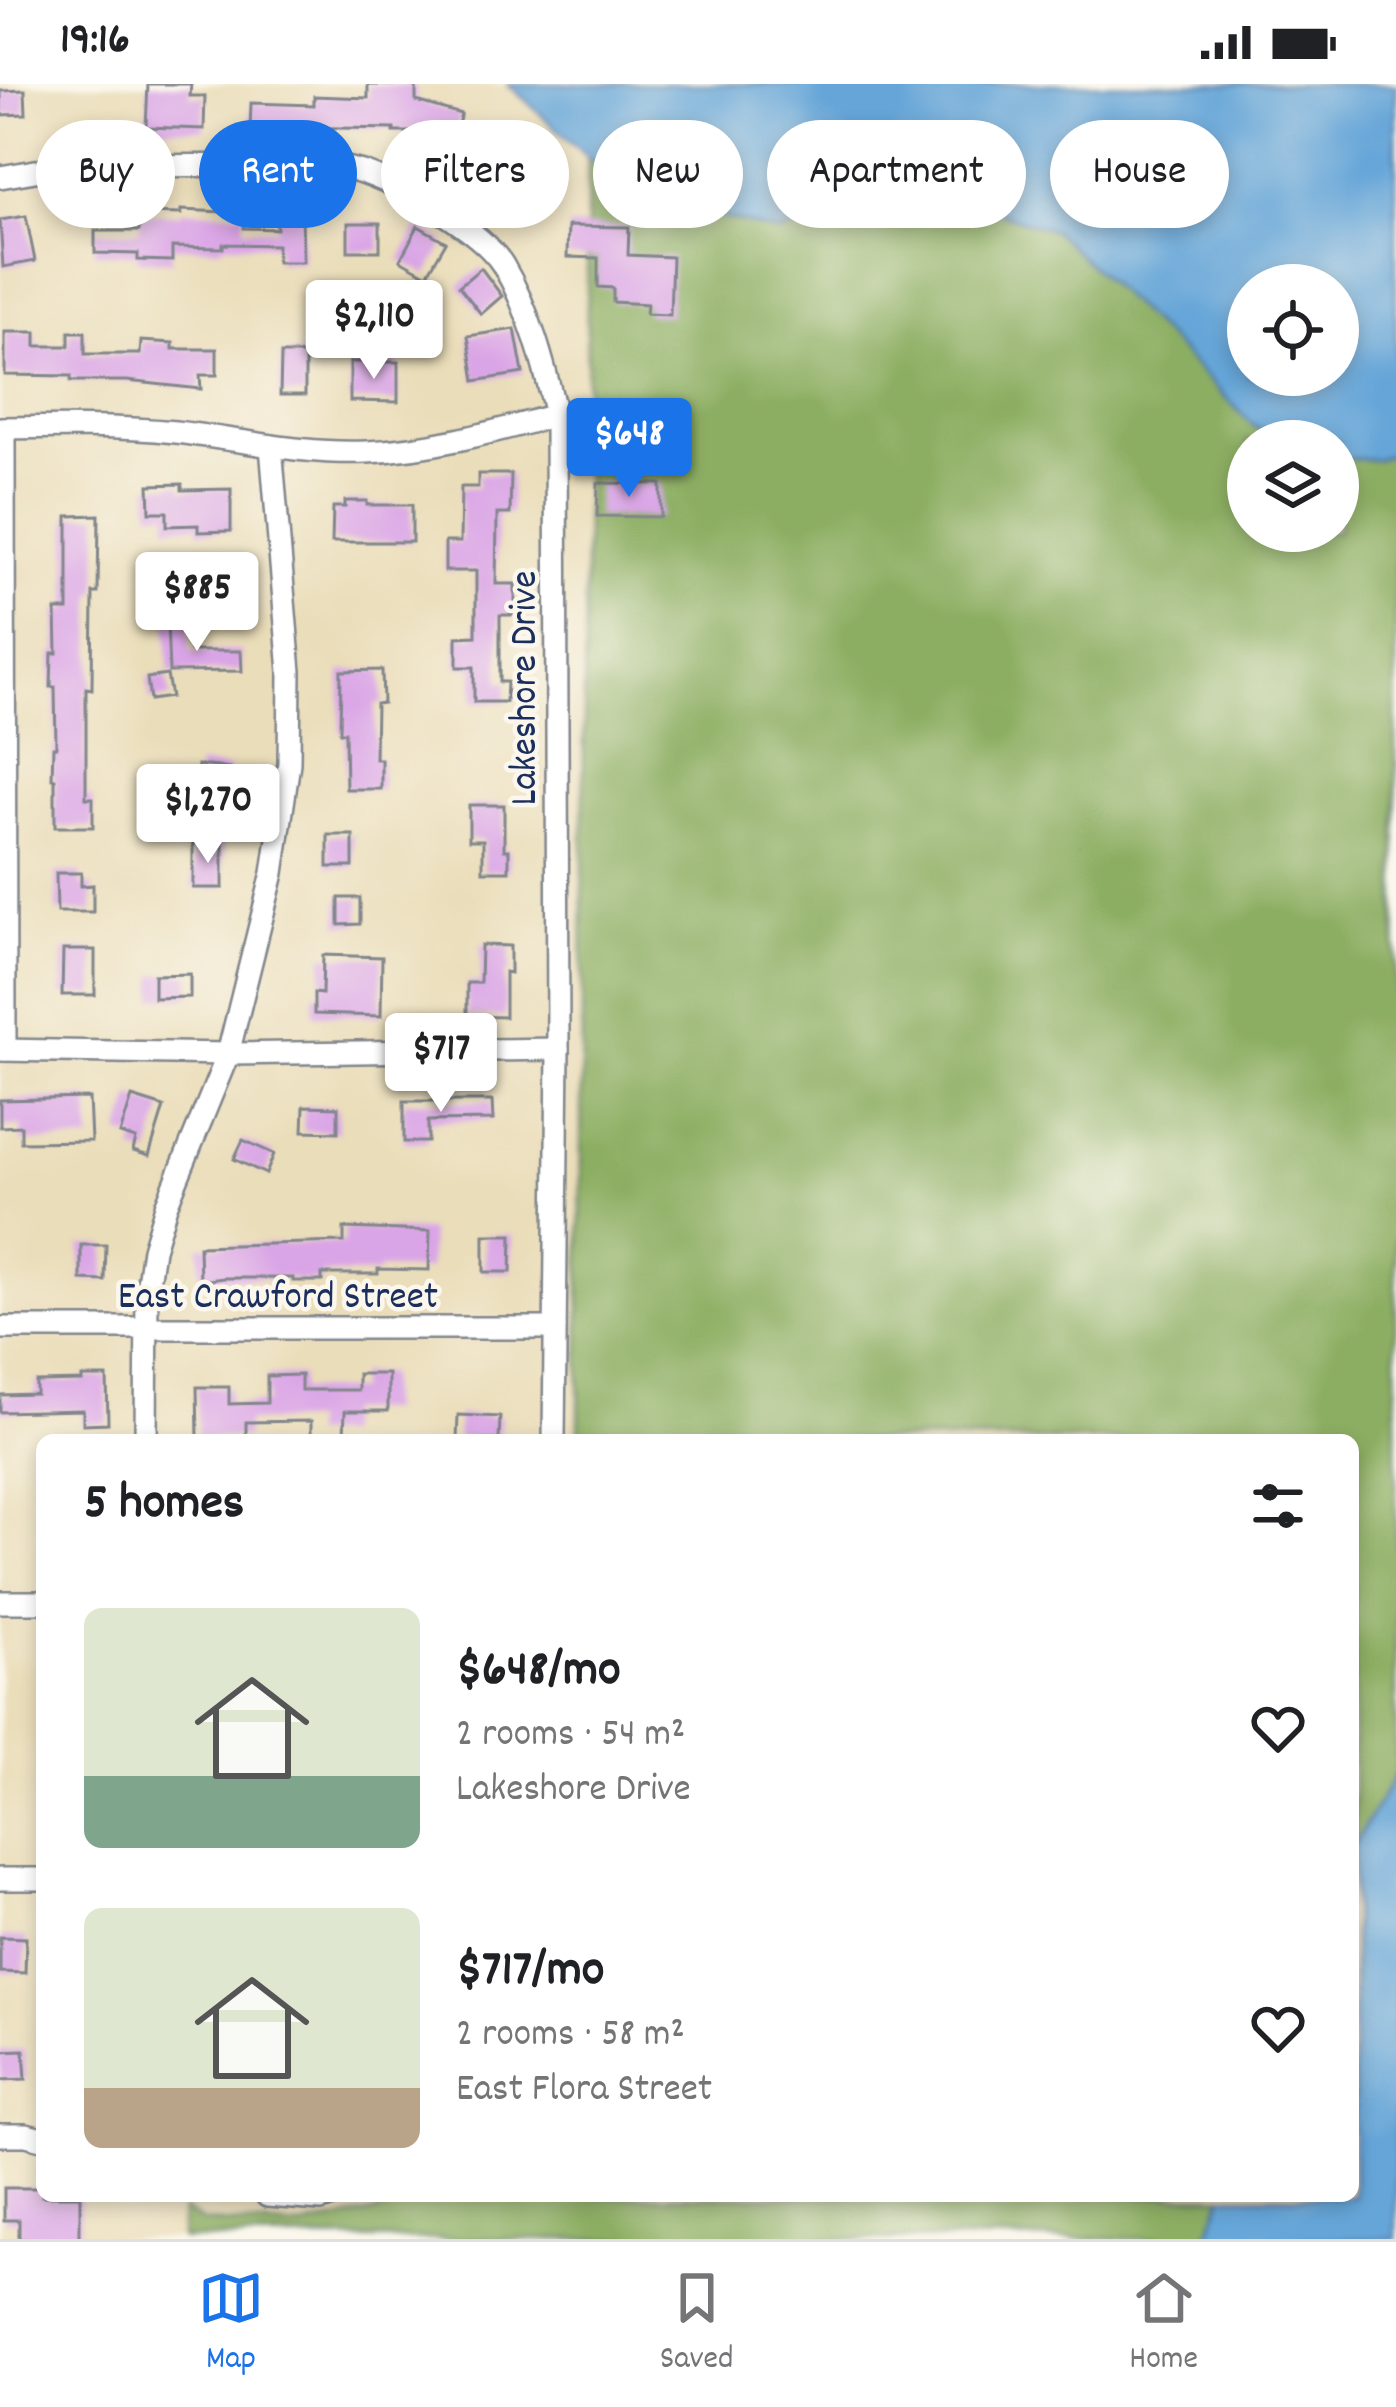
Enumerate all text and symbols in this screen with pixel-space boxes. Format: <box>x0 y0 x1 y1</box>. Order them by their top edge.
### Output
text: 19:16 <box>60 10 130 74</box>
chip: Buy <box>36 120 175 228</box>
chip: Rent <box>199 120 357 228</box>
chip: Filters <box>381 120 569 228</box>
chip: New <box>593 120 743 228</box>
chip: Apartment <box>767 120 1026 228</box>
chip: House <box>1050 120 1229 228</box>
map controls <box>1227 264 1359 552</box>
button: locate <box>1227 264 1359 396</box>
pin: $2,110 <box>276 280 472 382</box>
text: $2,110 <box>333 291 415 346</box>
pin: $648 <box>558 398 700 500</box>
text: $648 <box>594 409 664 464</box>
button: layers <box>1227 420 1359 552</box>
pin: $885 <box>126 552 268 654</box>
text: $885 <box>162 563 232 618</box>
street label: Lakeshore Drive <box>500 571 555 805</box>
pin: $1,270 <box>110 764 306 866</box>
text: $1,270 <box>164 775 252 830</box>
pin: $717 <box>370 1013 512 1115</box>
text: $717 <box>412 1024 470 1079</box>
street label: East Crawford Street <box>118 1272 438 1327</box>
text: 5 homes <box>84 1470 244 1542</box>
icon: filters <box>1245 1473 1311 1539</box>
text: $648/mo <box>456 1637 621 1709</box>
icon: home <box>180 1656 324 1800</box>
icon: heart <box>1245 1695 1311 1761</box>
text: 2 rooms · 54 m² <box>456 1709 685 1764</box>
text: Lakeshore Drive <box>456 1764 691 1819</box>
text: $717/mo <box>456 1937 604 2009</box>
icon: home <box>180 1956 324 2100</box>
icon: heart <box>1245 1995 1311 2061</box>
text: 2 rooms · 58 m² <box>456 2009 685 2064</box>
text: East Flora Street <box>456 2064 712 2119</box>
tab: Map <box>198 2265 264 2384</box>
tab: Saved <box>660 2265 733 2384</box>
tab: Home <box>1129 2265 1198 2384</box>

